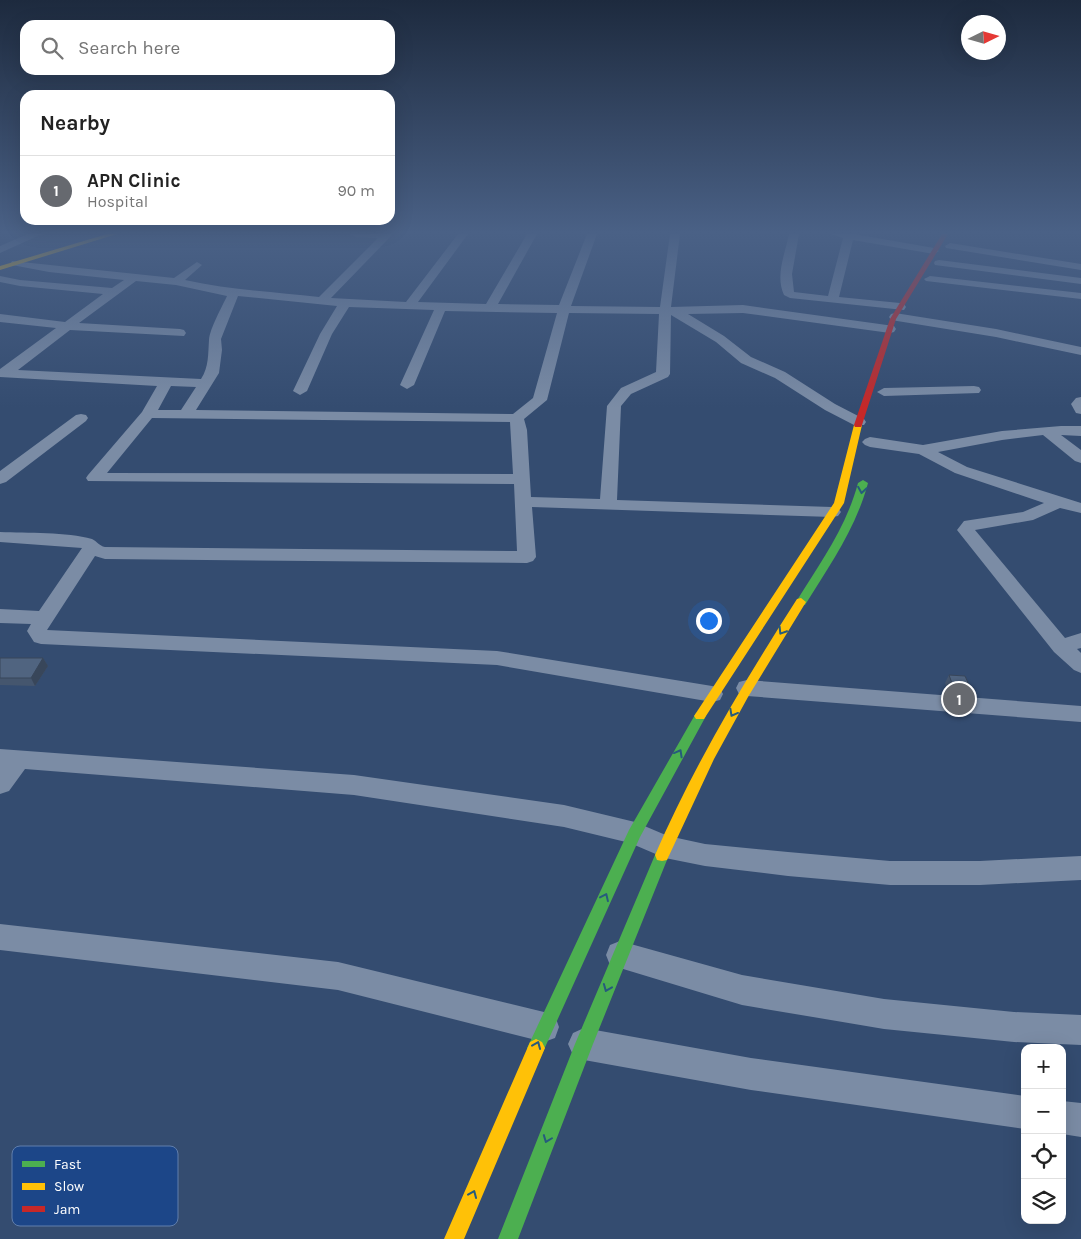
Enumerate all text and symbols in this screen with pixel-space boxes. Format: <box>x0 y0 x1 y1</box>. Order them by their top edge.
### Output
north arrow <box>961 15 1006 60</box>
search box <box>20 20 395 75</box>
icon: search <box>38 34 66 62</box>
text: Search here <box>78 37 180 59</box>
text: Nearby <box>40 111 110 135</box>
text: APN Clinic <box>87 170 181 192</box>
text: 1 <box>53 181 59 200</box>
text: 90 m <box>337 181 375 200</box>
text: Hospital <box>87 192 148 211</box>
one-way arrow <box>857 485 867 494</box>
your location <box>696 608 722 634</box>
one-way arrow <box>779 625 789 634</box>
pin: 1 <box>943 680 975 718</box>
one-way arrow <box>730 708 740 717</box>
one-way arrow <box>673 749 683 758</box>
one-way arrow <box>599 893 609 902</box>
one-way arrow <box>603 983 613 992</box>
one-way arrow <box>530 1041 541 1050</box>
map controls <box>1021 1044 1066 1224</box>
button: + <box>1021 1044 1066 1089</box>
button: − <box>1021 1089 1066 1134</box>
one-way arrow <box>543 1134 553 1143</box>
button: locate <box>1021 1134 1066 1179</box>
legend <box>12 1146 178 1226</box>
text: Fast <box>54 1156 81 1173</box>
text: Slow <box>54 1178 84 1195</box>
button: layers <box>1021 1179 1066 1224</box>
one-way arrow <box>467 1190 477 1199</box>
text: Jam <box>54 1201 80 1218</box>

